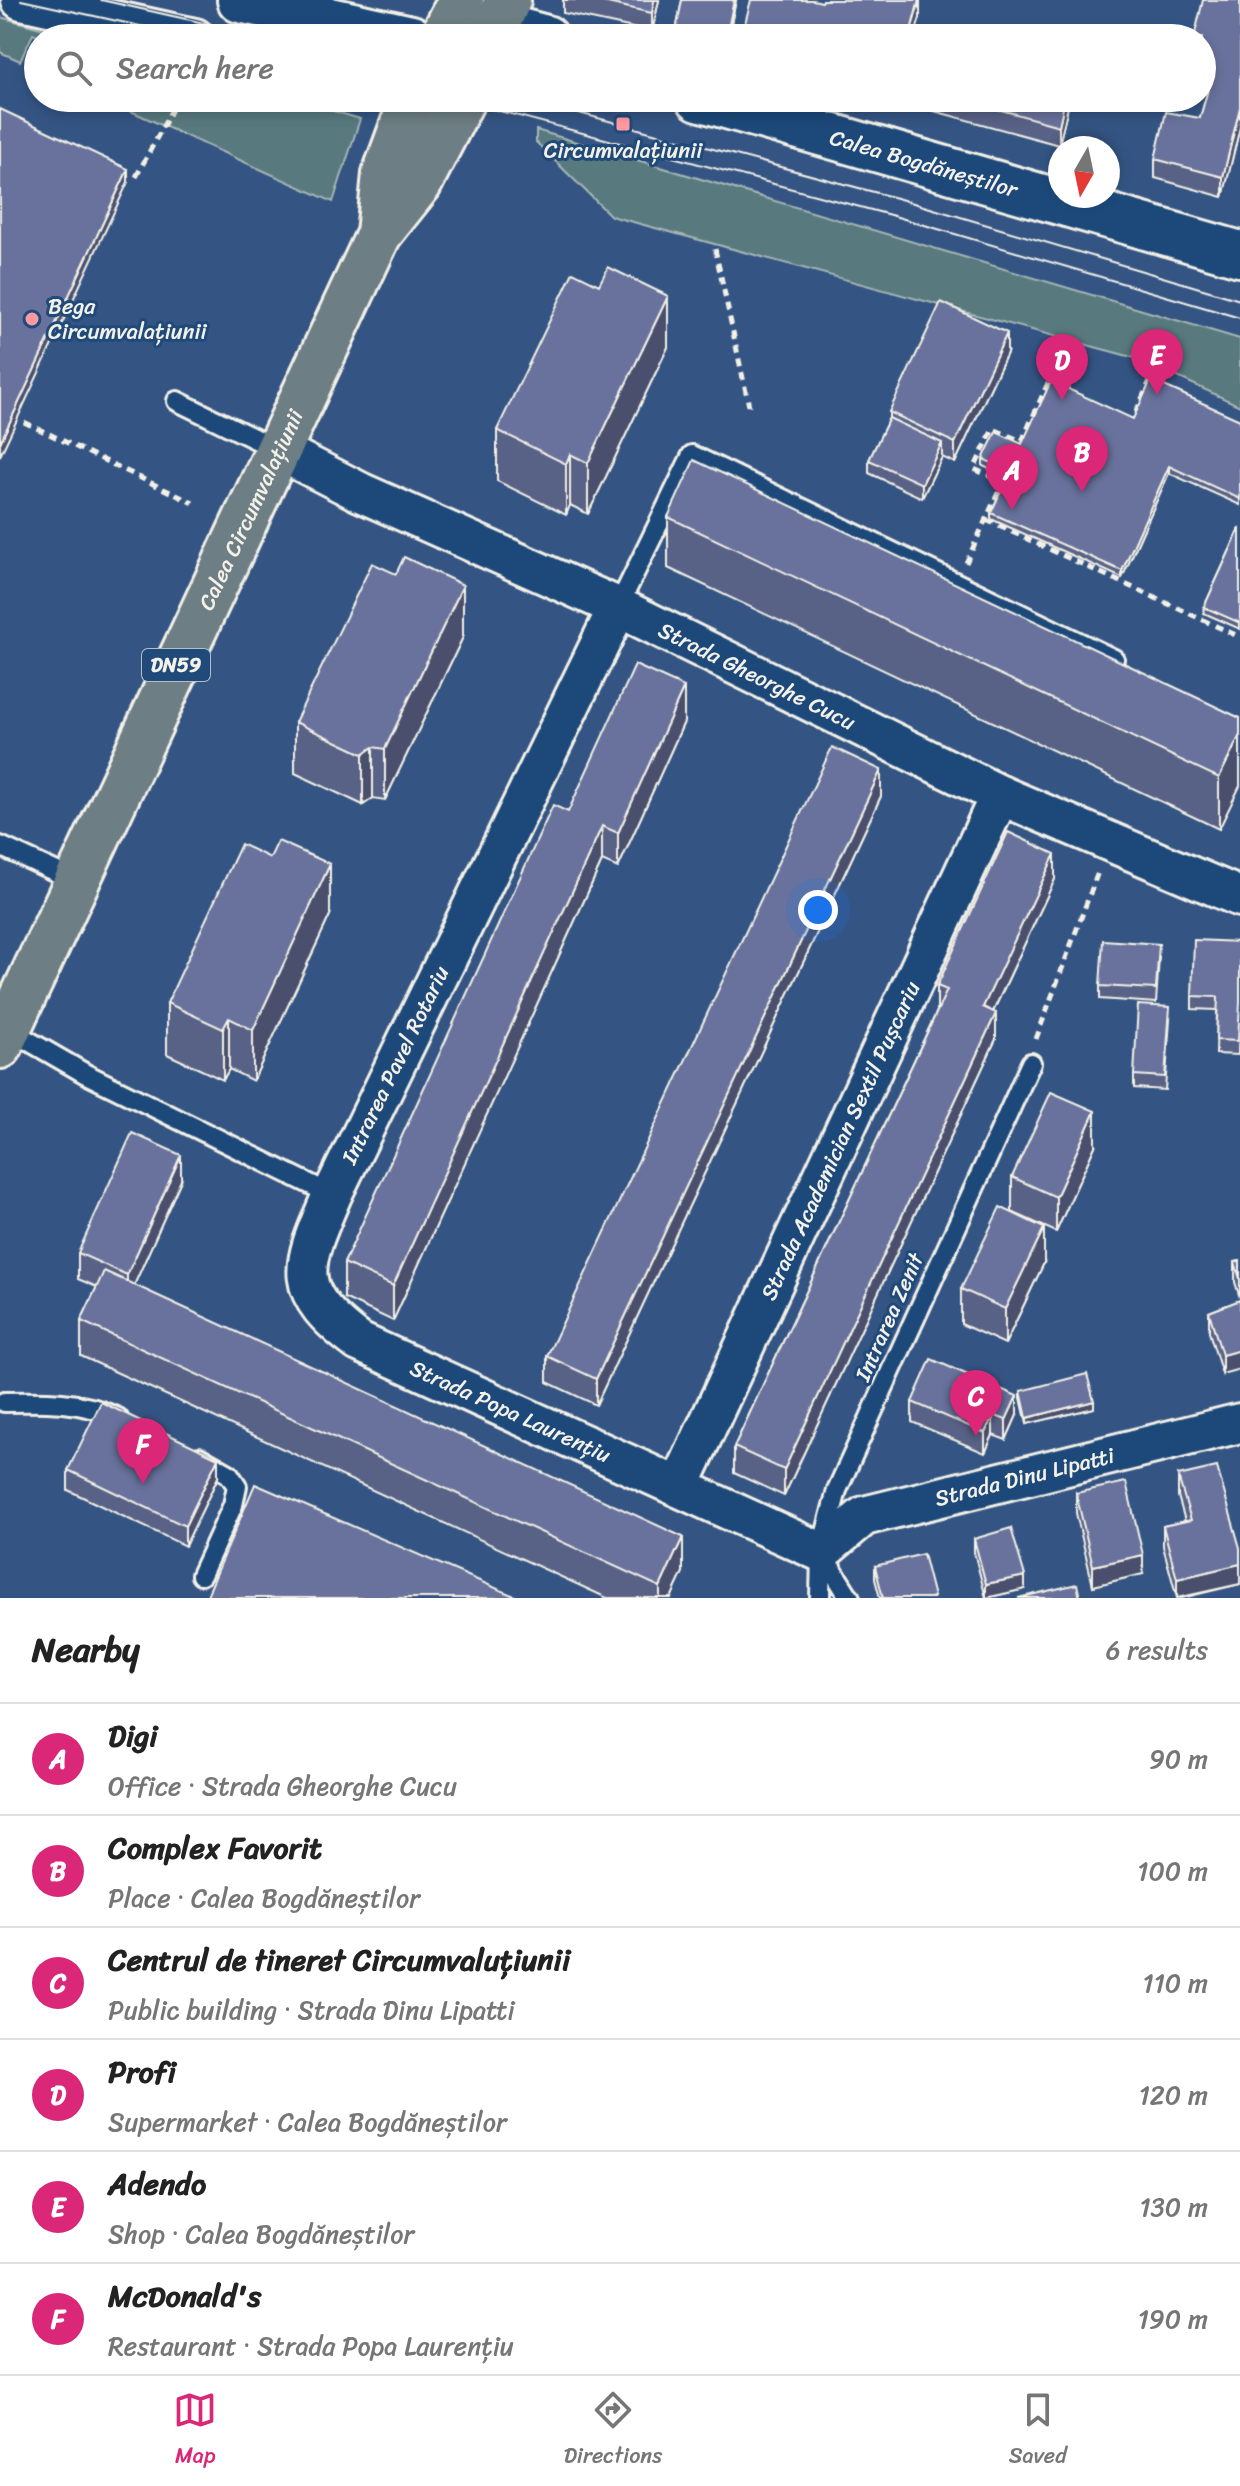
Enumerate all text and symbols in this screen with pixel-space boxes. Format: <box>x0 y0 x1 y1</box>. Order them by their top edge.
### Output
search box <box>24 24 1216 112</box>
text: Search here <box>116 41 274 95</box>
icon: search <box>52 46 96 90</box>
marker: Circumvalațiunii <box>614 115 632 133</box>
street label: Calea Bogdăneștilor <box>825 117 1024 209</box>
place label: Circumvalațiunii <box>544 131 703 170</box>
north arrow <box>1048 136 1120 208</box>
place label: Bega Circumvalațiunii <box>48 287 208 351</box>
marker: Bega Circumvalațiunii <box>23 310 41 328</box>
pin: E <box>1131 329 1183 395</box>
pin: D <box>1036 334 1088 400</box>
street label: Calea Circumvalațiunii <box>187 402 315 616</box>
pin: B <box>1056 426 1108 492</box>
pin: A <box>986 444 1038 510</box>
street label: Strada Gheorghe Cucu <box>652 610 863 741</box>
road number: DN59 <box>142 649 210 681</box>
your location <box>798 890 838 930</box>
street label: Intrarea Pavel Rotariu <box>329 959 460 1172</box>
street label: Strada Academician Sextil Pușcariu <box>749 974 931 1307</box>
street label: Intrarea Zenit <box>843 1245 935 1389</box>
street label: Strada Popa Laurențiu <box>404 1348 618 1474</box>
pin: C <box>950 1370 1002 1436</box>
pin: F <box>117 1418 169 1484</box>
street label: Strada Dinu Lipatti <box>930 1435 1119 1517</box>
text: Nearby <box>32 1620 140 1680</box>
text: 6 results <box>1106 1627 1208 1673</box>
text: Digi <box>108 1709 158 1763</box>
text: A <box>49 1736 67 1782</box>
text: 90 m <box>1149 1736 1208 1782</box>
text: Office · Strada Gheorghe Cucu <box>108 1763 457 1809</box>
text: Complex Favorit <box>108 1821 322 1875</box>
text: B <box>50 1848 66 1894</box>
text: 100 m <box>1137 1848 1208 1894</box>
text: Place · Calea Bogdăneștilor <box>108 1875 420 1921</box>
text: Centrul de tineret Circumvaluțiunii <box>108 1933 570 1987</box>
text: C <box>50 1960 66 2006</box>
text: 110 m <box>1143 1960 1208 2006</box>
text: Public building · Strada Dinu Lipatti <box>108 1987 515 2033</box>
text: Profi <box>108 2045 176 2099</box>
text: D <box>50 2072 66 2118</box>
text: 120 m <box>1139 2072 1208 2118</box>
text: Supermarket · Calea Bogdăneștilor <box>108 2099 507 2145</box>
text: Adendo <box>108 2157 206 2211</box>
text: E <box>51 2184 65 2230</box>
text: 130 m <box>1139 2184 1208 2230</box>
text: Shop · Calea Bogdăneștilor <box>108 2211 414 2257</box>
text: McDonald's <box>108 2269 261 2323</box>
text: F <box>51 2296 65 2342</box>
text: 190 m <box>1138 2296 1208 2342</box>
text: Restaurant · Strada Popa Laurențiu <box>108 2323 514 2369</box>
tab: Map <box>173 2388 217 2475</box>
tab: Directions <box>564 2388 662 2475</box>
tab: Saved <box>1009 2388 1067 2475</box>

